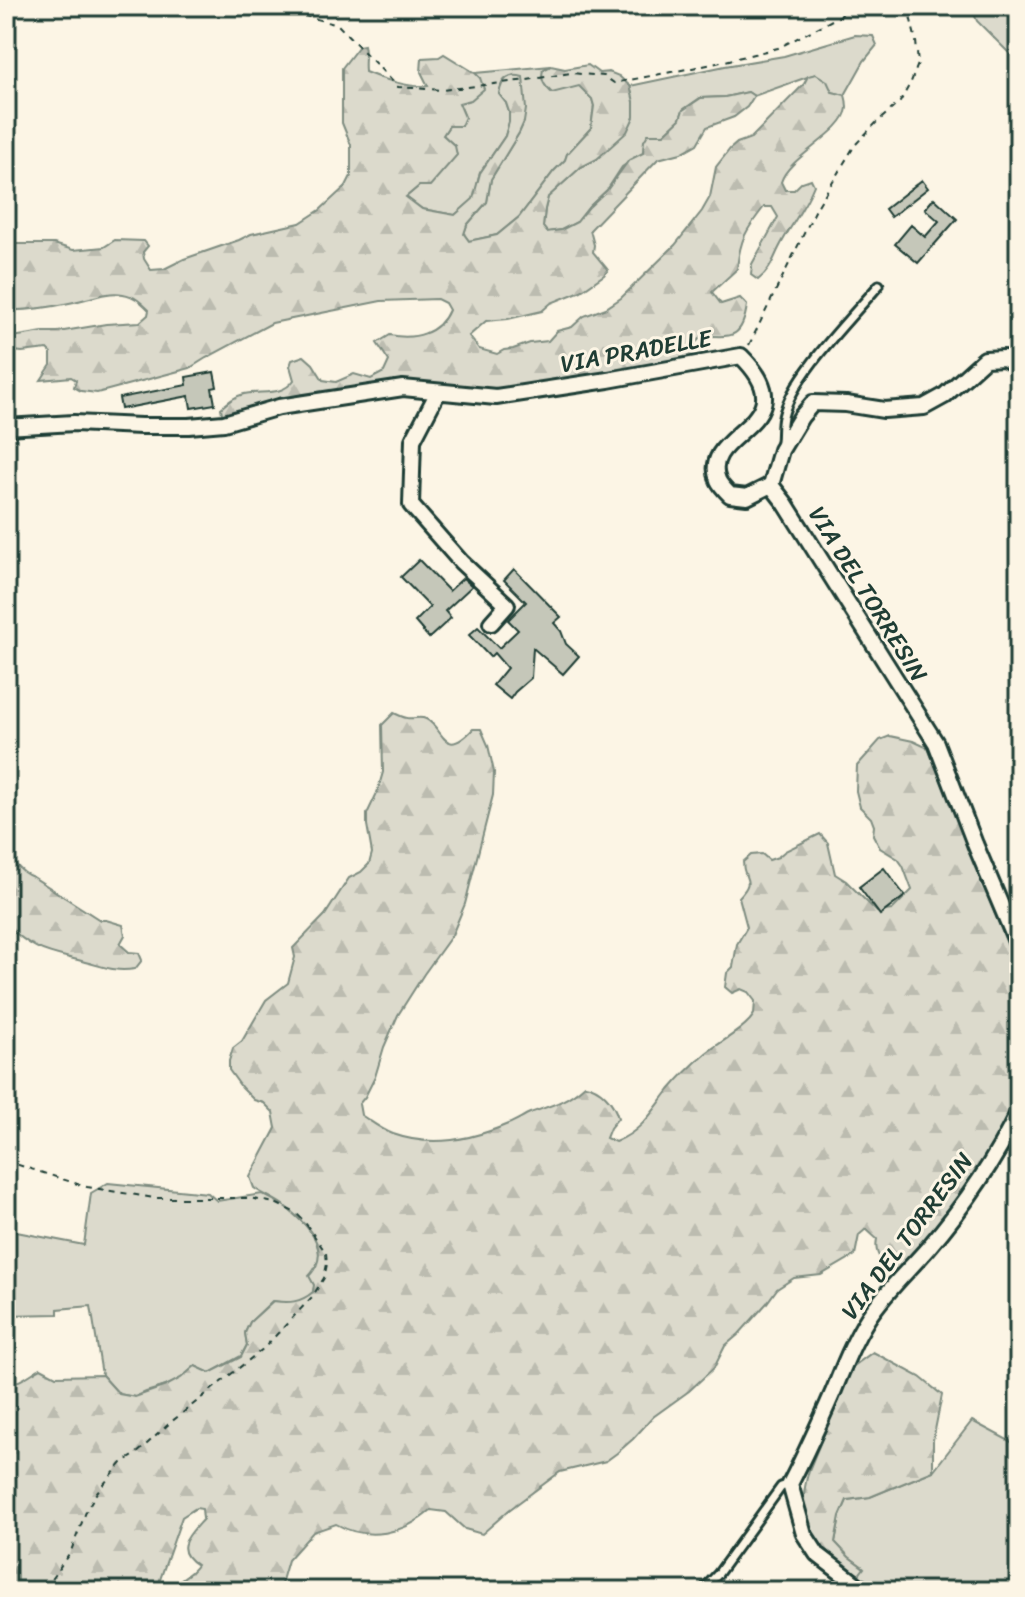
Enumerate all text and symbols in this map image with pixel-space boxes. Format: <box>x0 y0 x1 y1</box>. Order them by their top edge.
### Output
street label: VIA PRADELLE <box>557 317 717 385</box>
street label: VIA DEL TORRESIN <box>797 498 939 690</box>
street label: VIA DEL TORRESIN <box>830 1143 984 1329</box>

